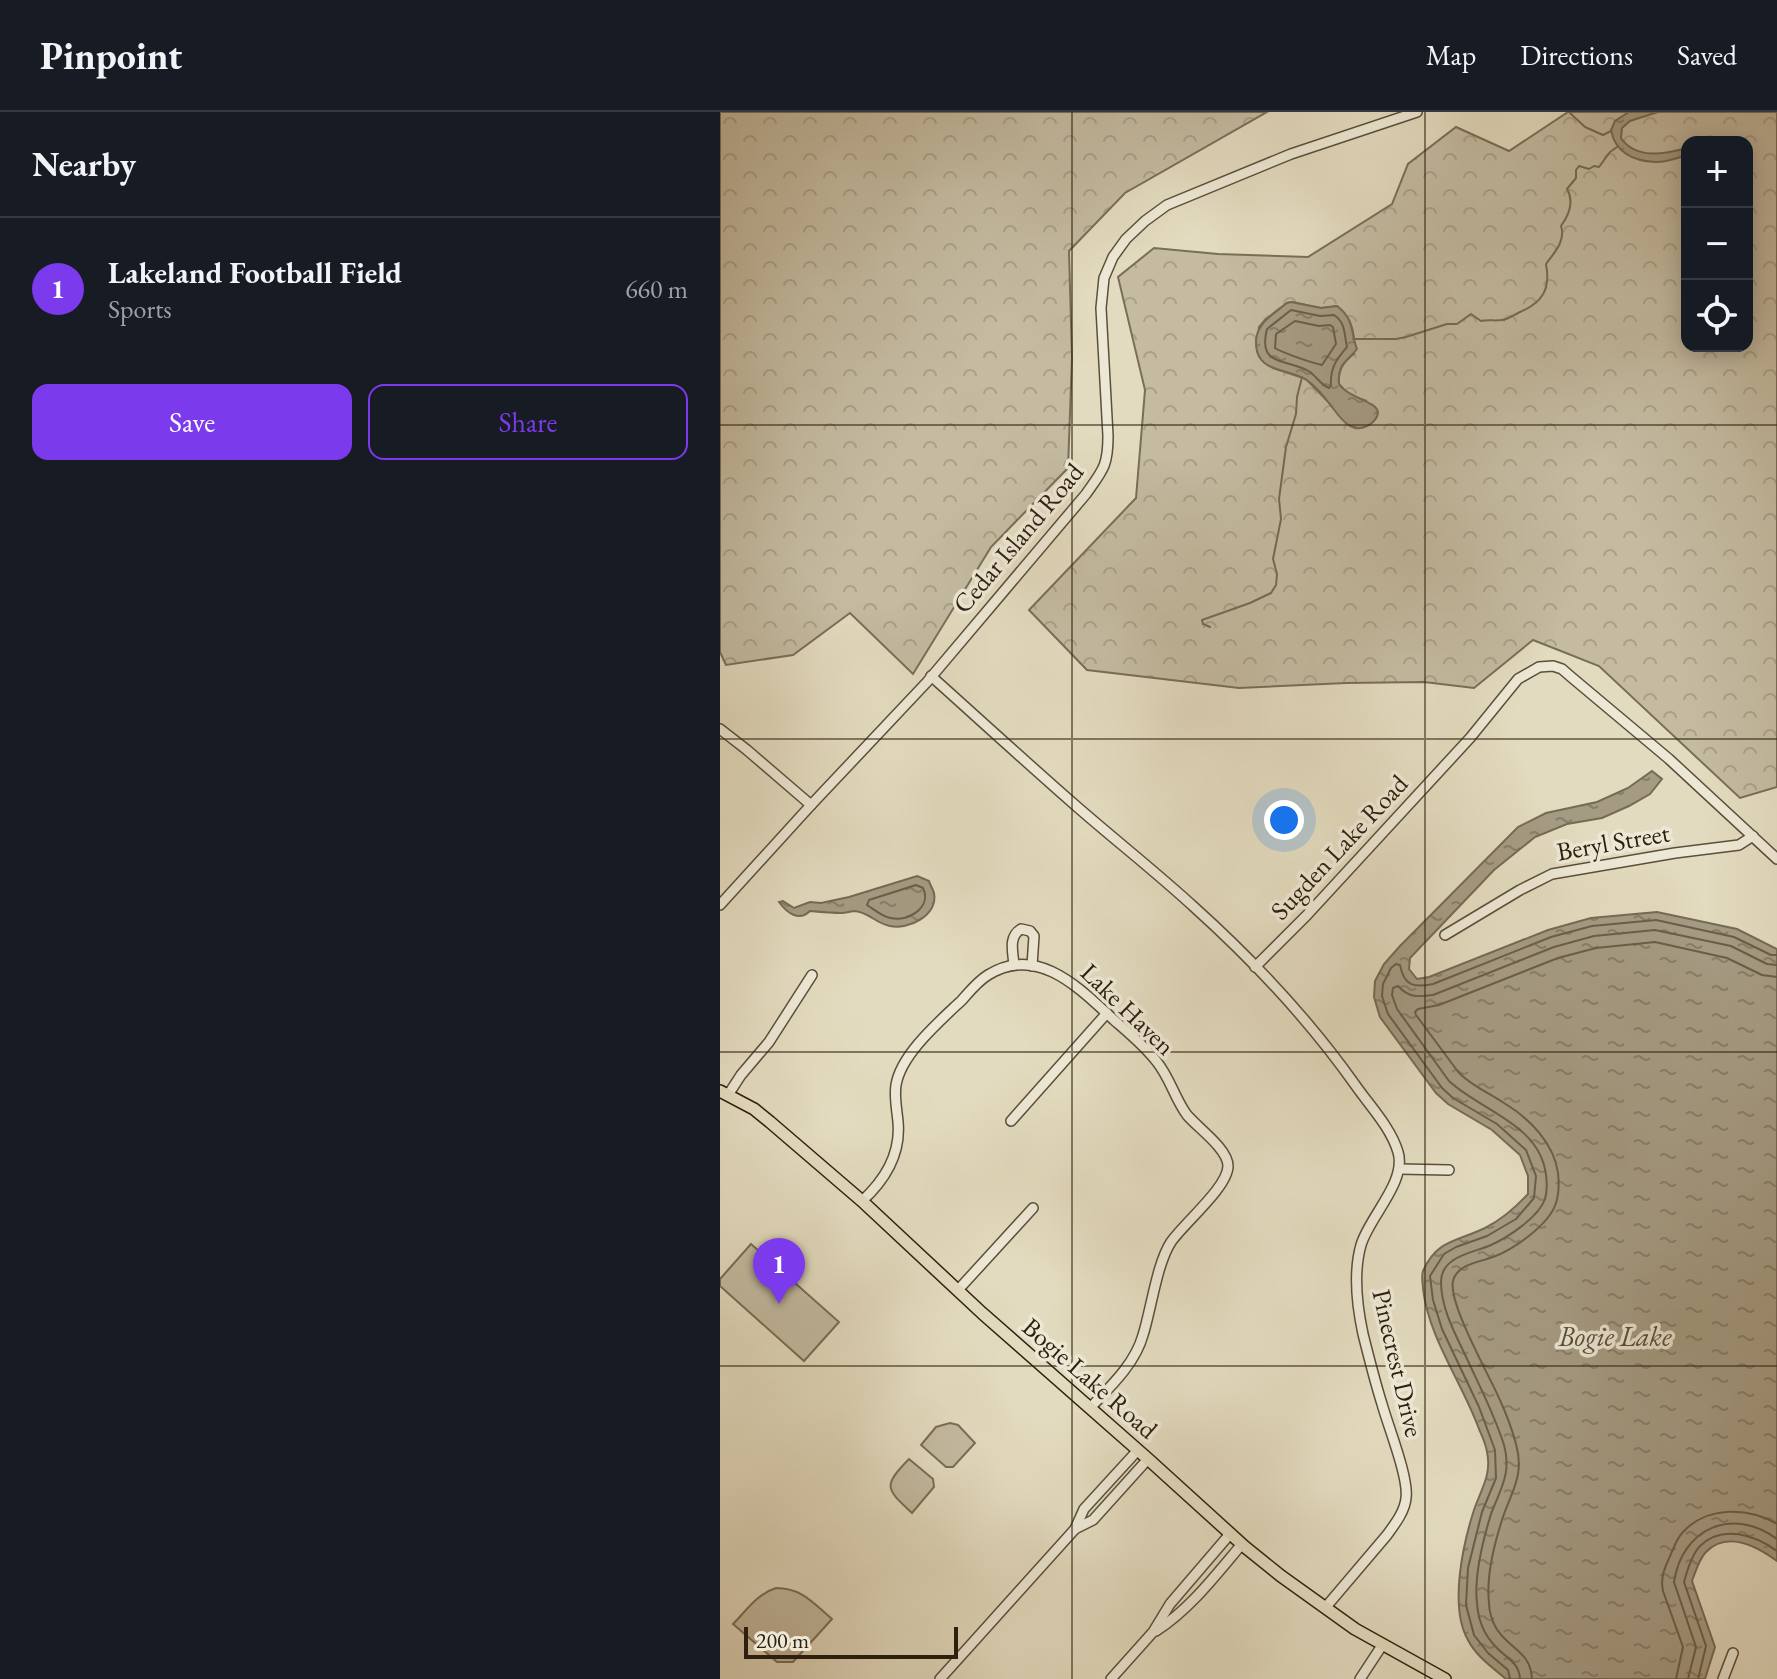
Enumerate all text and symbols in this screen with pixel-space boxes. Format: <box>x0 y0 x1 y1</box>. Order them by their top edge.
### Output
text: Pinpoint <box>40 31 182 80</box>
text: Map <box>1426 37 1476 73</box>
text: Directions <box>1520 37 1633 73</box>
text: Saved <box>1677 37 1737 73</box>
map controls <box>1681 136 1753 352</box>
button: + <box>1681 136 1753 208</box>
text: Nearby <box>32 142 136 186</box>
button: − <box>1681 208 1753 280</box>
text: Lakeland Football Field <box>108 253 402 292</box>
text: 1 <box>51 272 65 306</box>
text: 660 m <box>625 272 688 306</box>
button: locate <box>1681 280 1753 352</box>
text: Sports <box>108 292 172 326</box>
button: Save <box>32 384 352 460</box>
button: Share <box>368 384 688 460</box>
street label: Cedar Island Road <box>945 455 1091 620</box>
street label: Sugden Lake Road <box>1263 766 1416 927</box>
your location <box>1264 800 1304 840</box>
street label: Beryl Street <box>1554 815 1672 869</box>
street label: Lake Haven <box>1074 956 1183 1063</box>
pin: 1 <box>753 1238 805 1304</box>
street label: Pinecrest Drive <box>1364 1286 1432 1440</box>
street label: Bogie Lake Road <box>1015 1310 1165 1447</box>
water label: Bogie Lake <box>1558 1318 1672 1354</box>
scale bar <box>744 1623 958 1659</box>
text: 200 m <box>756 1626 809 1655</box>

